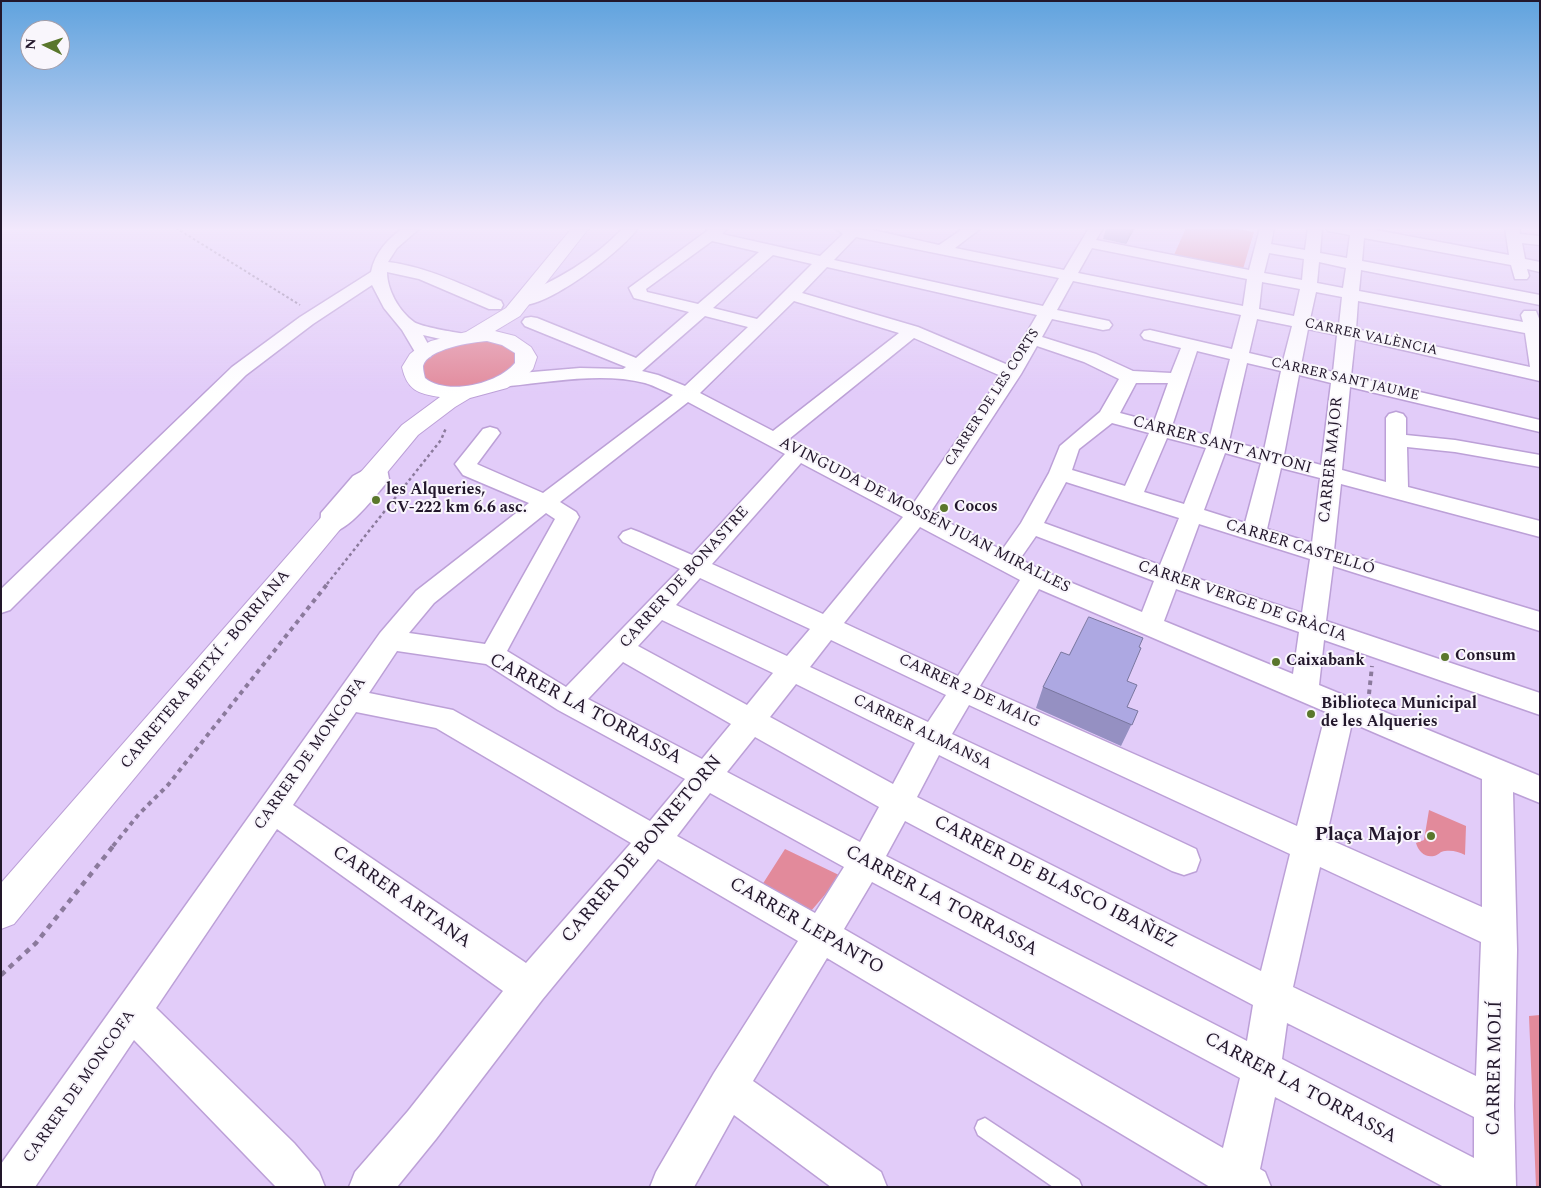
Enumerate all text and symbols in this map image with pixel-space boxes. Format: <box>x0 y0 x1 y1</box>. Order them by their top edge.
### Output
north arrow <box>20 20 70 70</box>
text: N <box>20 38 41 50</box>
street label: CARRER VALÈNCIA <box>1303 316 1439 360</box>
street label: CARRER DE LES CORTS <box>942 326 1044 470</box>
street label: CARRER SANT JAUME <box>1269 355 1421 405</box>
street label: CARRER MAJOR <box>1316 396 1348 524</box>
street label: CARRER SANT ANTONI <box>1130 413 1314 479</box>
street label: AVINGUDA DE MOSSÉN JUAN MIRALLES <box>775 434 1073 598</box>
place label: les Alqueries, CV-222 km 6.6 asc. <box>386 481 527 519</box>
marker: les Alqueries, CV-222 km 6.6 asc. <box>370 494 382 506</box>
place label: Cocos <box>954 498 998 518</box>
marker: Cocos <box>938 502 950 514</box>
street label: CARRER DE BONASTRE <box>616 503 754 653</box>
street label: CARRER CASTELLÓ <box>1223 516 1377 580</box>
street label: CARRER VERGE DE GRÀCIA <box>1135 557 1349 647</box>
street label: CARRETERA BETXÍ - BORRIANA <box>117 567 295 773</box>
place label: Consum <box>1455 647 1516 667</box>
street label: CARRER LA TORRASSA <box>485 650 685 770</box>
street label: CARRER 2 DE MAIG <box>895 651 1043 733</box>
marker: Consum <box>1439 651 1451 663</box>
place label: Caixabank <box>1286 652 1365 672</box>
marker: Caixabank <box>1270 656 1282 668</box>
street label: CARRER DE MONCOFA <box>251 674 371 834</box>
street label: CARRER ALMANSA <box>849 691 995 775</box>
place label: Biblioteca Municipal de les Alqueries <box>1321 695 1477 733</box>
marker: Biblioteca Municipal de les Alqueries <box>1305 708 1317 720</box>
street label: CARRER DE BONRETORN <box>558 752 728 948</box>
street label: CARRER DE BLASCO IBAÑEZ <box>929 812 1181 954</box>
place label: Plaça Major <box>1315 825 1421 847</box>
marker: Plaça Major <box>1425 830 1437 842</box>
street label: CARRER ARTANA <box>327 842 475 954</box>
street label: CARRER LA TORRASSA <box>841 842 1041 962</box>
street label: CARRER LEPANTO <box>725 873 887 981</box>
street label: CARRER MOLÍ <box>1483 1000 1509 1136</box>
street label: CARRER DE MONCOFA <box>20 1007 140 1167</box>
street label: CARRER LA TORRASSA <box>1200 1029 1400 1149</box>

